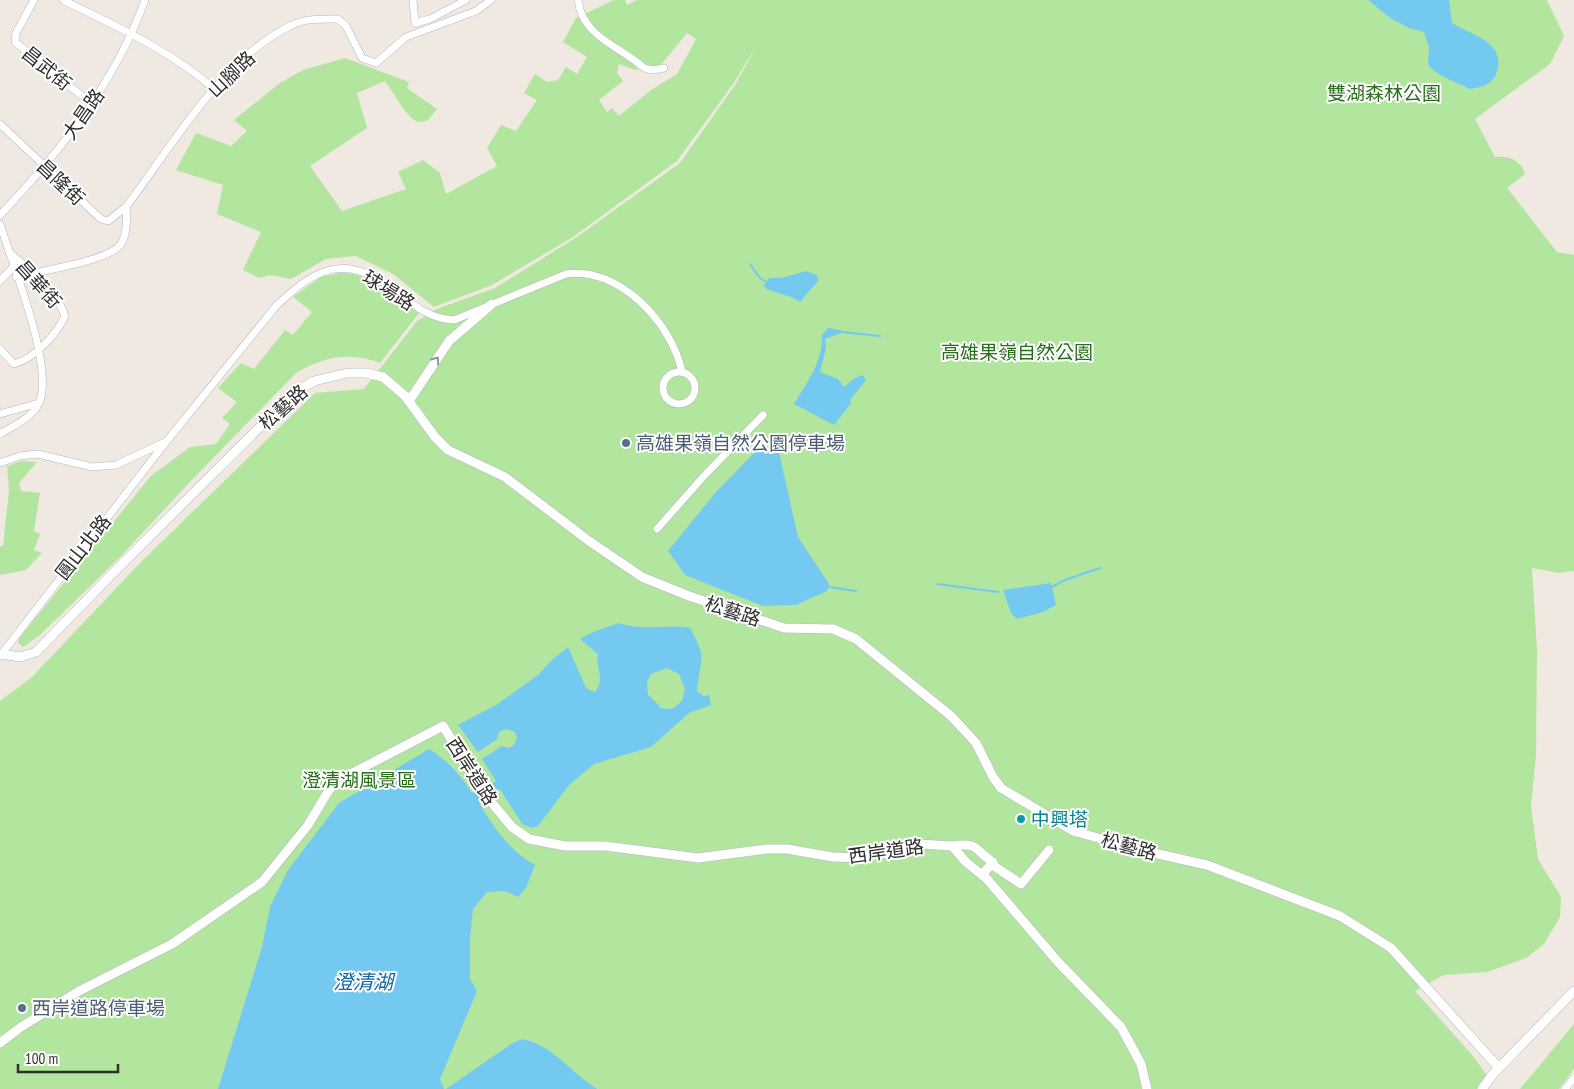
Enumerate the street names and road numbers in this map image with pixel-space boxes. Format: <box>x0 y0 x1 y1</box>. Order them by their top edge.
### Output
street label: 昌武街 <box>17 41 77 95</box>
street label: 山腳路 <box>202 46 260 102</box>
street label: 大昌路 <box>57 84 109 144</box>
street label: 昌隆街 <box>32 154 90 210</box>
street label: 昌華街 <box>11 255 67 313</box>
street label: 球場路 <box>358 265 420 315</box>
street label: 松藝路 <box>254 379 312 435</box>
street label: 圓山北路 <box>50 510 116 584</box>
street label: 松藝路 <box>702 591 764 631</box>
street label: 西岸道路 <box>441 733 503 809</box>
street label: 松藝路 <box>1098 827 1160 865</box>
street label: 西岸道路 <box>847 834 925 868</box>

